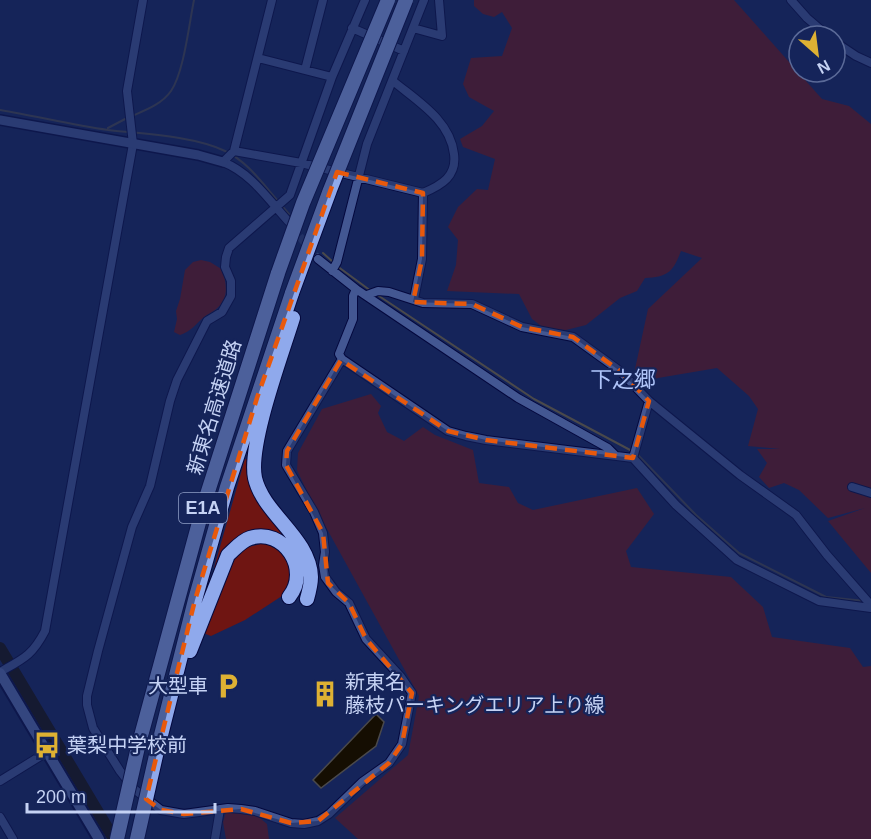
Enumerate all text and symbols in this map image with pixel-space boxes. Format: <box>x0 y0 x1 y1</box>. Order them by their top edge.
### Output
north arrow <box>787 24 847 84</box>
text: N <box>815 57 833 77</box>
street label: 新東名高速道路 <box>183 337 245 477</box>
district label: 下之郷 <box>590 367 656 392</box>
road number: E1A <box>179 493 227 523</box>
parking icon: 大型車 <box>213 671 243 701</box>
place label: 新東名 藤枝パーキングエリア上り線 <box>345 671 604 716</box>
place label: 大型車 <box>148 675 208 697</box>
building icon: 新東名 藤枝パーキングエリア上り線 <box>310 679 340 709</box>
bus stop icon: 葉梨中学校前 <box>32 730 62 760</box>
place label: 葉梨中学校前 <box>67 734 187 756</box>
scale bar <box>27 776 214 814</box>
text: 200 m <box>36 787 86 807</box>

